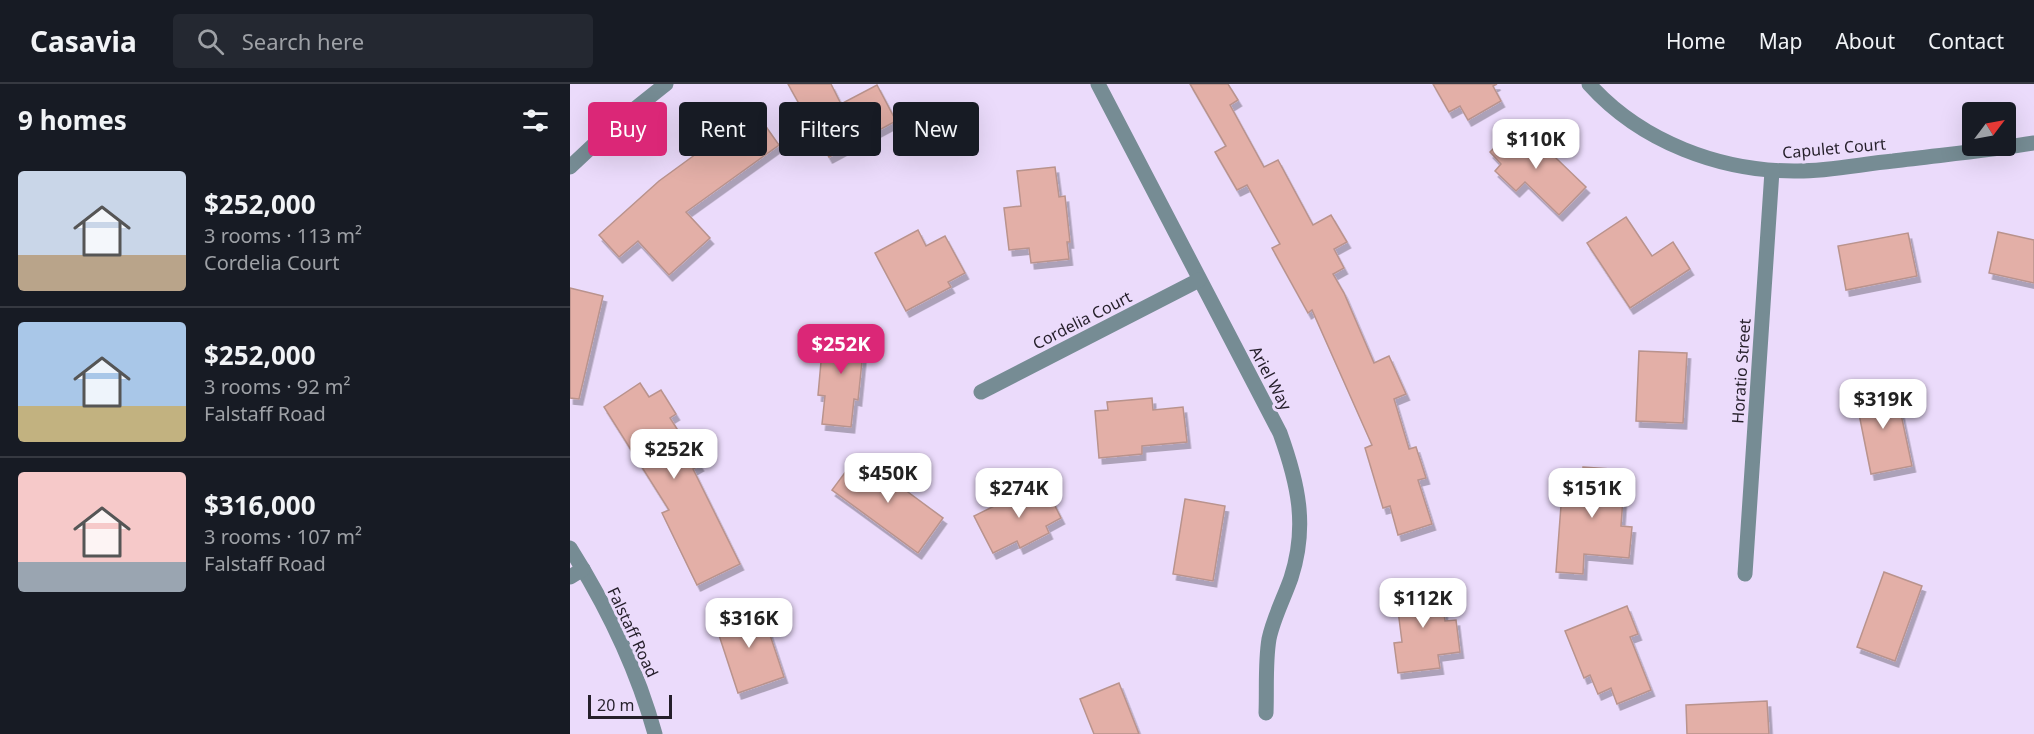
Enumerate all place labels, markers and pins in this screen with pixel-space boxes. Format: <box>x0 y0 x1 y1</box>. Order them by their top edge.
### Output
pin: $110K <box>1494 119 1578 170</box>
pin: $252K <box>799 324 883 375</box>
pin: $319K <box>1841 379 1925 430</box>
pin: $252K <box>632 429 716 480</box>
pin: $450K <box>846 453 930 504</box>
pin: $274K <box>977 468 1061 519</box>
pin: $151K <box>1550 468 1634 519</box>
pin: $112K <box>1381 578 1465 629</box>
pin: $316K <box>707 598 791 649</box>

